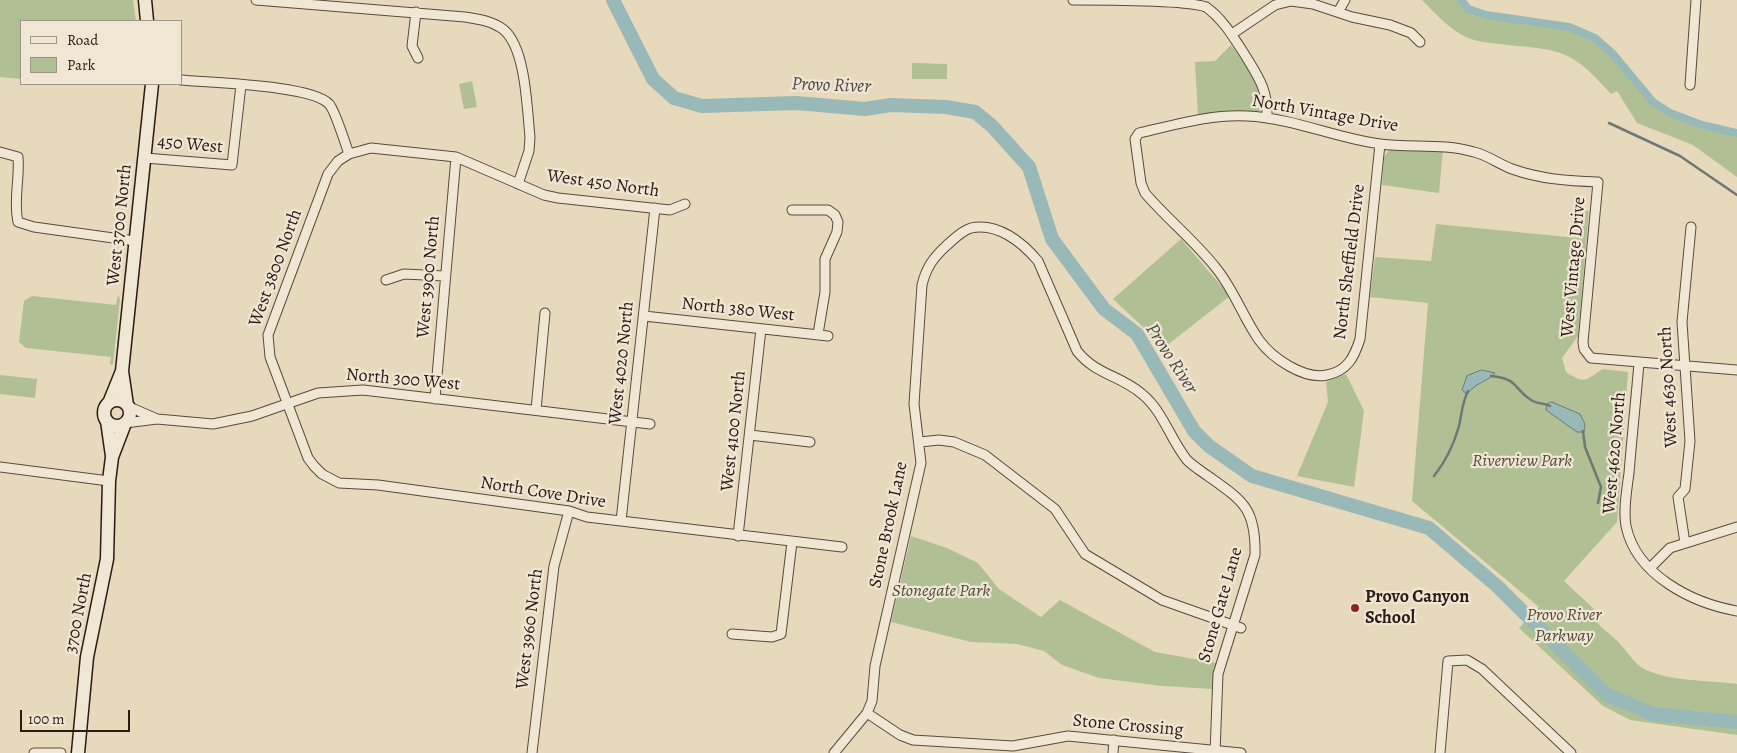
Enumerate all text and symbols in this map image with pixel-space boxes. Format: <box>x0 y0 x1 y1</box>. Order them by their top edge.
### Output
legend <box>20 20 182 85</box>
text: Road <box>67 30 98 50</box>
text: Park <box>67 55 95 75</box>
water label: Provo River <box>791 73 871 99</box>
street label: North Vintage Drive <box>1250 91 1400 137</box>
street label: 450 West <box>156 131 224 159</box>
street label: West 3700 North <box>103 163 137 287</box>
street label: West 450 North <box>545 165 661 203</box>
street label: North Sheffield Drive <box>1330 183 1370 341</box>
street label: West Vintage Drive <box>1557 196 1591 338</box>
street label: West 3800 North <box>245 206 307 330</box>
street label: West 3900 North <box>413 215 445 339</box>
street label: North 380 West <box>680 293 796 327</box>
street label: West 4020 North <box>605 300 639 426</box>
water label: Provo River <box>1140 320 1202 398</box>
street label: West 4630 North <box>1655 326 1683 448</box>
street label: North 300 West <box>345 364 461 396</box>
street label: West 4100 North <box>717 370 751 492</box>
street label: West 4620 North <box>1599 391 1631 515</box>
park label: Riverview Park <box>1472 451 1572 473</box>
street label: Stone Brook Lane <box>865 460 913 590</box>
street label: North Cove Drive <box>479 472 607 514</box>
street label: Stone Gate Lane <box>1194 545 1248 665</box>
street label: West 3960 North <box>512 567 548 691</box>
street label: 3700 North <box>61 571 97 655</box>
park label: Stonegate Park <box>892 581 990 603</box>
place label: Provo Canyon School <box>1365 587 1469 630</box>
marker: Provo Canyon School <box>1349 602 1361 614</box>
park label: Provo River Parkway <box>1526 605 1602 648</box>
scale bar <box>22 700 132 732</box>
text: 100 m <box>28 709 65 729</box>
street label: Stone Crossing <box>1072 710 1184 742</box>

